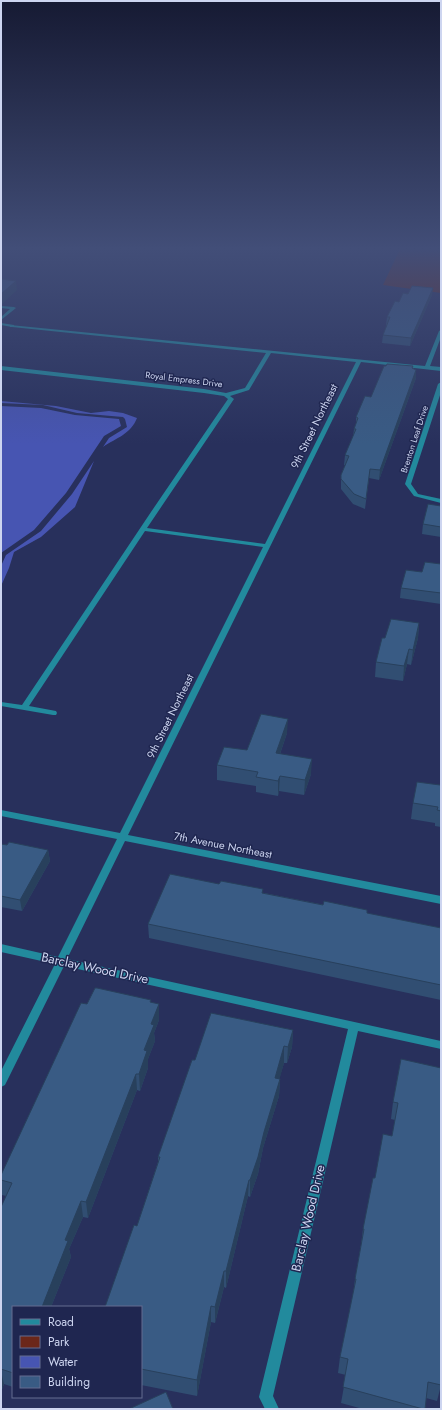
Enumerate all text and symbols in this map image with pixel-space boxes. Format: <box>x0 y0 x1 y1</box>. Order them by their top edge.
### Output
street label: Royal Empress Drive <box>145 368 224 390</box>
street label: 9th Street Northeast <box>287 381 342 471</box>
street label: Brenton Leaf Drive <box>397 403 431 474</box>
street label: 9th Street Northeast <box>143 671 198 761</box>
street label: 7th Avenue Northeast <box>172 828 274 862</box>
street label: Barclay Wood Drive <box>40 947 151 989</box>
street label: Barclay Wood Drive <box>286 1162 330 1273</box>
legend <box>12 1306 142 1398</box>
text: Road <box>48 1313 74 1331</box>
text: Park <box>48 1333 70 1351</box>
text: Water <box>48 1353 79 1371</box>
text: Building <box>48 1373 90 1391</box>

